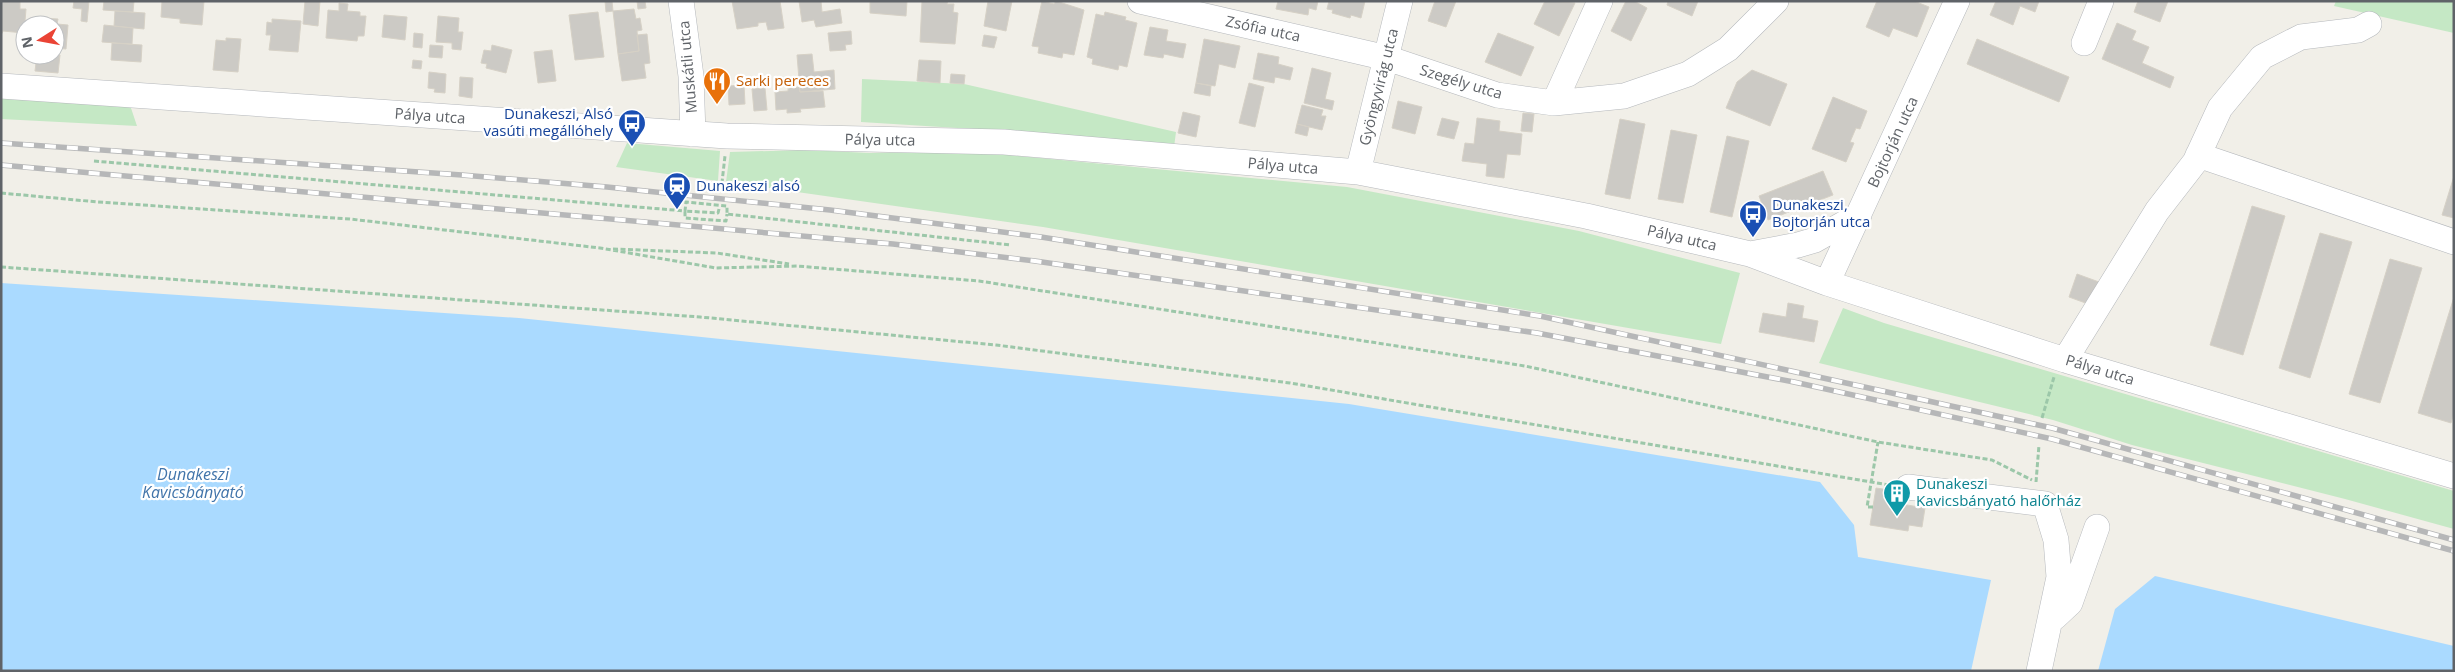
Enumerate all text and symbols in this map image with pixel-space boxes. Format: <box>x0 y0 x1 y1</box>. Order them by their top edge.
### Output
street label: Zsófia utca <box>1224 10 1302 46</box>
north arrow <box>15 15 65 65</box>
street label: Muskátli utca <box>673 20 701 114</box>
street label: Gyöngyvirág utca <box>1354 26 1402 147</box>
text: N <box>16 35 37 50</box>
street label: Szegély utca <box>1417 59 1505 103</box>
restaurant icon: Sarki pereces <box>702 66 732 105</box>
place label: Sarki pereces <box>736 70 829 90</box>
street label: Bojtorján utca <box>1862 93 1922 190</box>
street label: Pálya utca <box>394 103 466 127</box>
place label: Dunakeszi, Alsó vasúti megállóhely <box>483 103 613 140</box>
bus stop icon: Dunakeszi, Alsó vasúti megállóhely <box>617 108 647 147</box>
street label: Pálya utca <box>844 128 916 150</box>
street label: Pálya utca <box>1247 152 1319 178</box>
station icon: Dunakeszi alsó <box>662 171 692 210</box>
place label: Dunakeszi alsó <box>696 175 800 195</box>
place label: Dunakeszi, Bojtorján utca <box>1772 194 1870 231</box>
bus stop icon: Dunakeszi, Bojtorján utca <box>1738 199 1768 238</box>
street label: Pálya utca <box>1645 219 1719 255</box>
street label: Pálya utca <box>2063 349 2137 389</box>
water label: Dunakeszi Kavicsbányató <box>142 463 244 503</box>
place label: Dunakeszi Kavicsbányató halőrház <box>1916 473 2081 510</box>
building icon: Dunakeszi Kavicsbányató halőrház <box>1882 478 1912 517</box>

